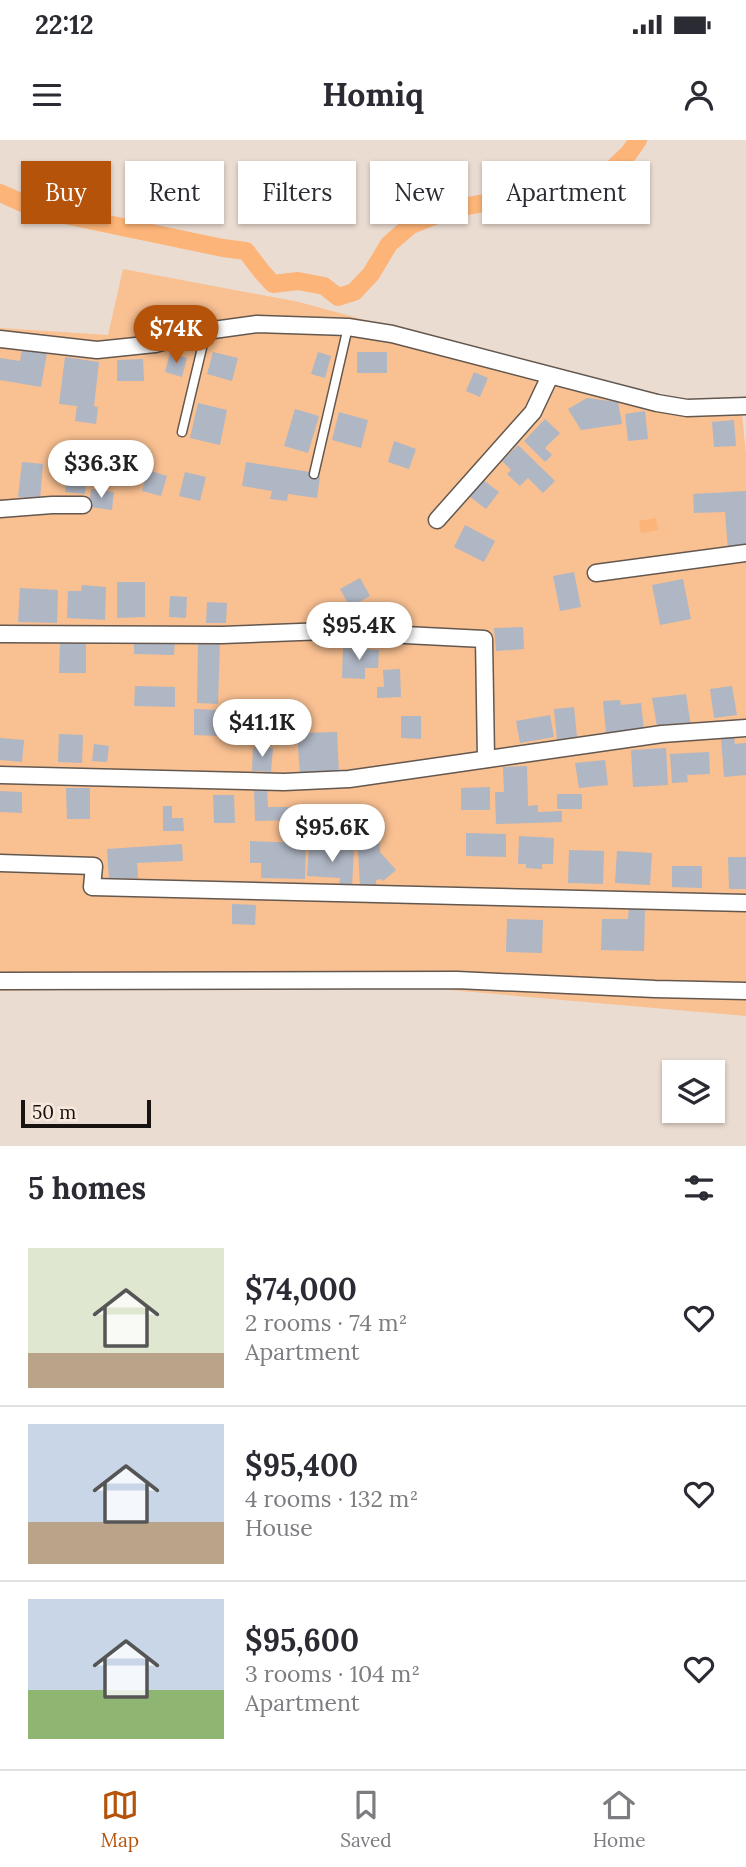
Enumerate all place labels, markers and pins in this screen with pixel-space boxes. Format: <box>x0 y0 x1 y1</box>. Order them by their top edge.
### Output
pin: $74K <box>135 306 217 365</box>
pin: $36.3K <box>44 440 158 500</box>
pin: $95.4K <box>302 602 416 662</box>
pin: $41.1K <box>205 700 319 759</box>
pin: $95.6K <box>275 804 389 864</box>

